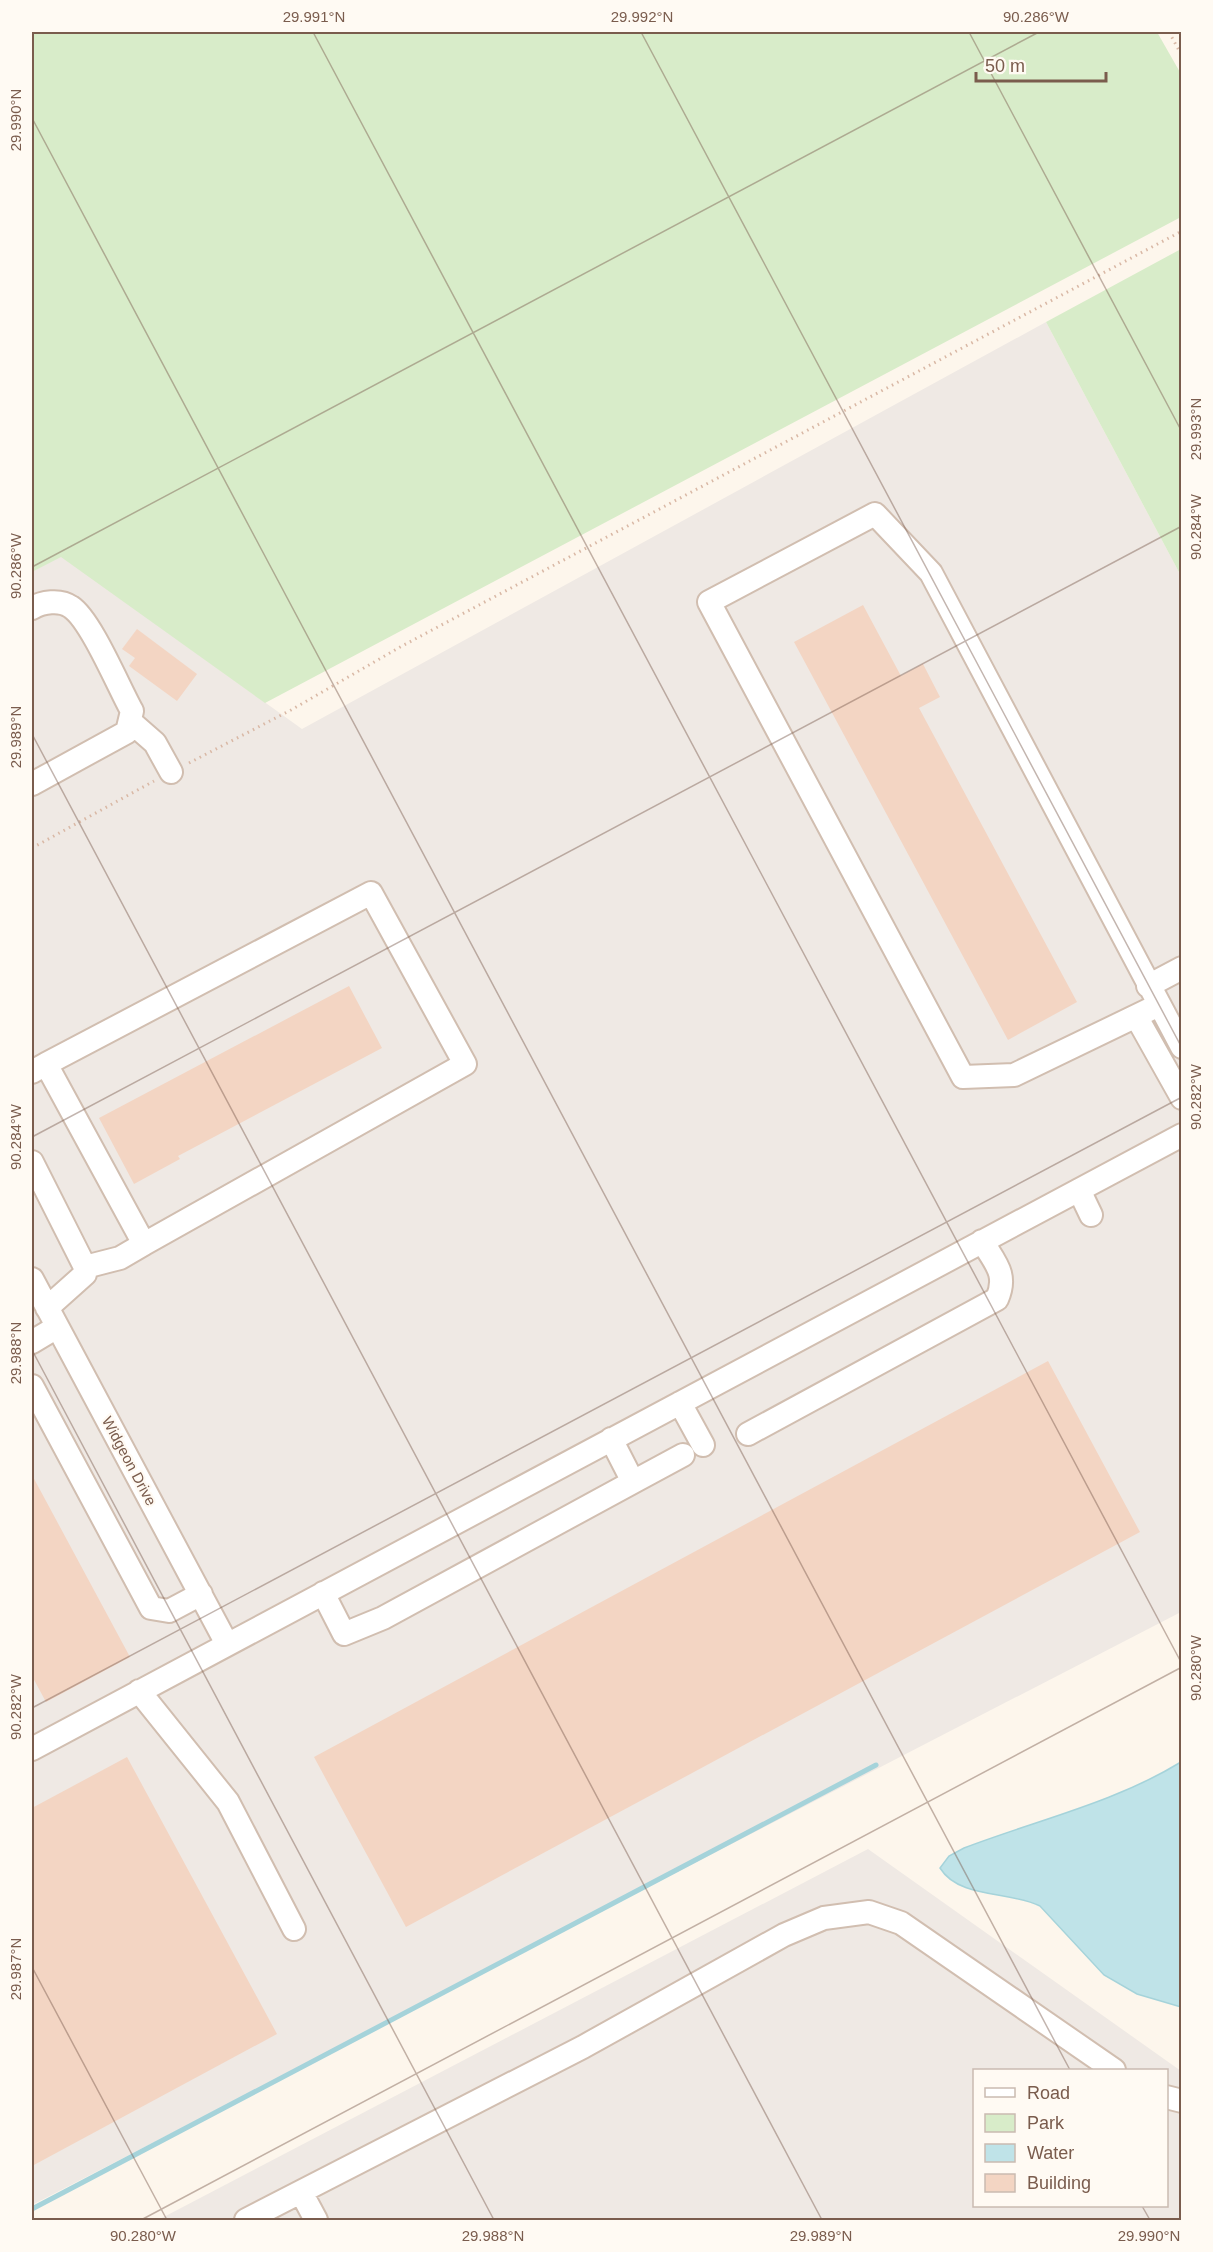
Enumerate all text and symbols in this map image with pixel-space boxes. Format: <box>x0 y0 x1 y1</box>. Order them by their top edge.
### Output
text: 29.991°N <box>283 8 345 25</box>
text: 29.992°N <box>611 8 673 25</box>
text: 90.286°W <box>1003 8 1070 25</box>
scale bar <box>976 45 1106 83</box>
text: 50 m <box>985 56 1025 76</box>
text: 29.990°N <box>7 89 24 151</box>
text: 29.993°N <box>1187 398 1204 460</box>
text: 90.284°W <box>1187 493 1204 560</box>
text: 90.286°W <box>7 532 24 599</box>
text: 29.989°N <box>7 706 24 768</box>
text: 90.282°W <box>1187 1063 1204 1130</box>
text: 90.284°W <box>7 1103 24 1170</box>
text: 29.988°N <box>7 1322 24 1384</box>
street label: Widgeon Drive <box>99 1413 160 1508</box>
text: 90.280°W <box>1187 1634 1204 1701</box>
text: 90.282°W <box>7 1673 24 1740</box>
text: 29.987°N <box>7 1938 24 2000</box>
legend <box>973 2069 1168 2207</box>
text: Road <box>1027 2083 1070 2103</box>
text: Park <box>1027 2113 1065 2133</box>
text: Water <box>1027 2143 1074 2163</box>
text: Building <box>1027 2173 1091 2193</box>
text: 90.280°W <box>110 2227 177 2244</box>
text: 29.988°N <box>462 2227 524 2244</box>
text: 29.989°N <box>790 2227 852 2244</box>
text: 29.990°N <box>1118 2227 1180 2244</box>

